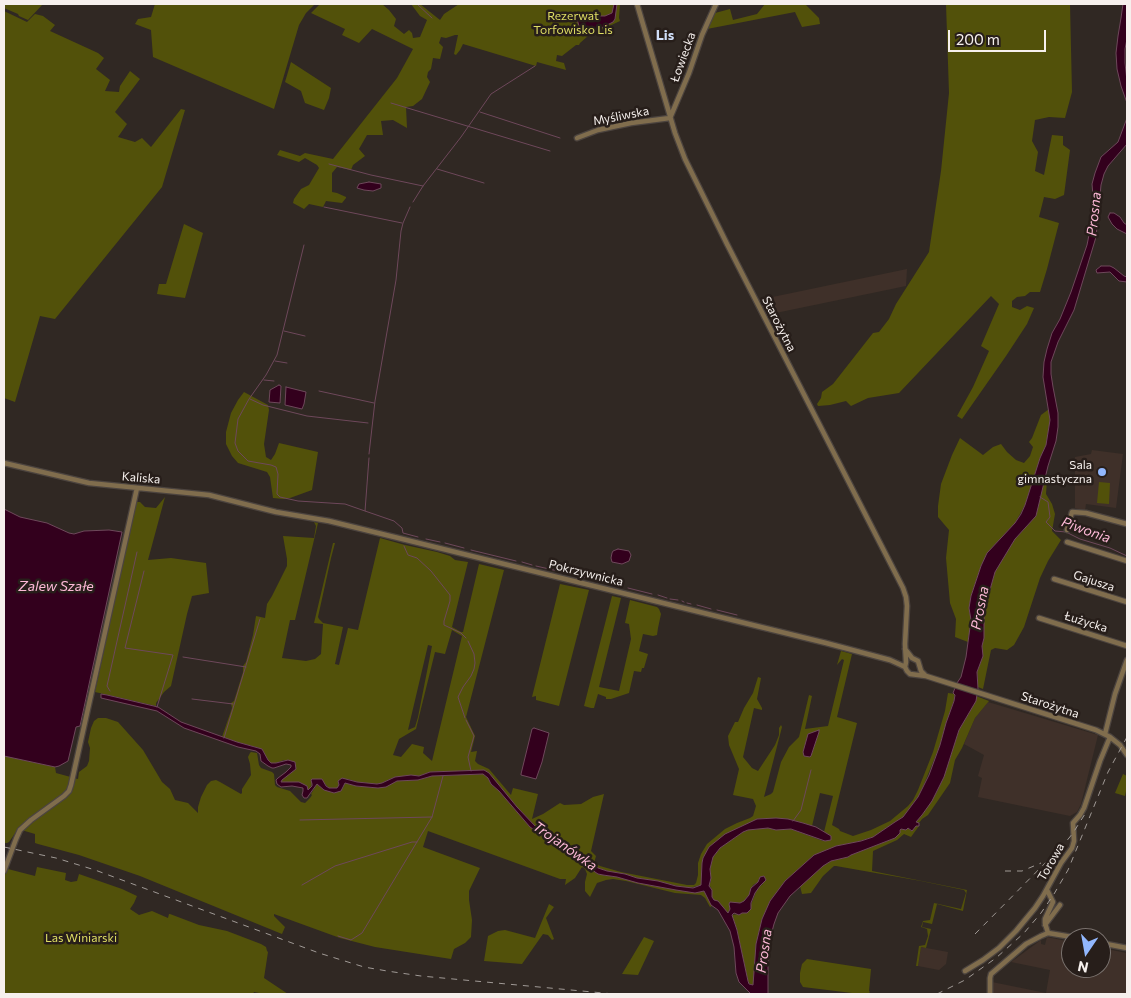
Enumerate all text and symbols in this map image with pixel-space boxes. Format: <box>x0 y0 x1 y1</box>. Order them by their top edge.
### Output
park label: Rezerwat Torfowisko Lis <box>533 9 613 37</box>
scale bar <box>951 20 1048 52</box>
district label: Lis <box>656 27 674 43</box>
street label: Łowiecka <box>667 30 699 84</box>
text: 200 m <box>956 30 1000 48</box>
street label: Myśliwska <box>592 104 650 128</box>
water label: Prosna <box>1083 191 1105 237</box>
street label: Starożytna <box>759 294 799 354</box>
place label: Sala gimnastyczna <box>1017 458 1092 486</box>
marker: Sala gimnastyczna <box>1096 466 1108 478</box>
street label: Kaliska <box>121 469 161 487</box>
water label: Piwonia <box>1059 513 1113 547</box>
street label: Pokrzywnicka <box>547 557 625 589</box>
street label: Gajusza <box>1072 568 1116 594</box>
water label: Zalew Szałe <box>18 578 94 594</box>
water label: Prosna <box>968 585 992 631</box>
street label: Łużycka <box>1063 609 1109 635</box>
street label: Starożytna <box>1019 689 1081 721</box>
water label: Trojanówka <box>530 818 600 874</box>
street label: Torowa <box>1034 841 1068 883</box>
water label: Prosna <box>753 928 775 974</box>
north arrow <box>1061 928 1111 978</box>
park label: Las Winiarski <box>45 931 117 945</box>
text: N <box>1076 958 1090 977</box>

